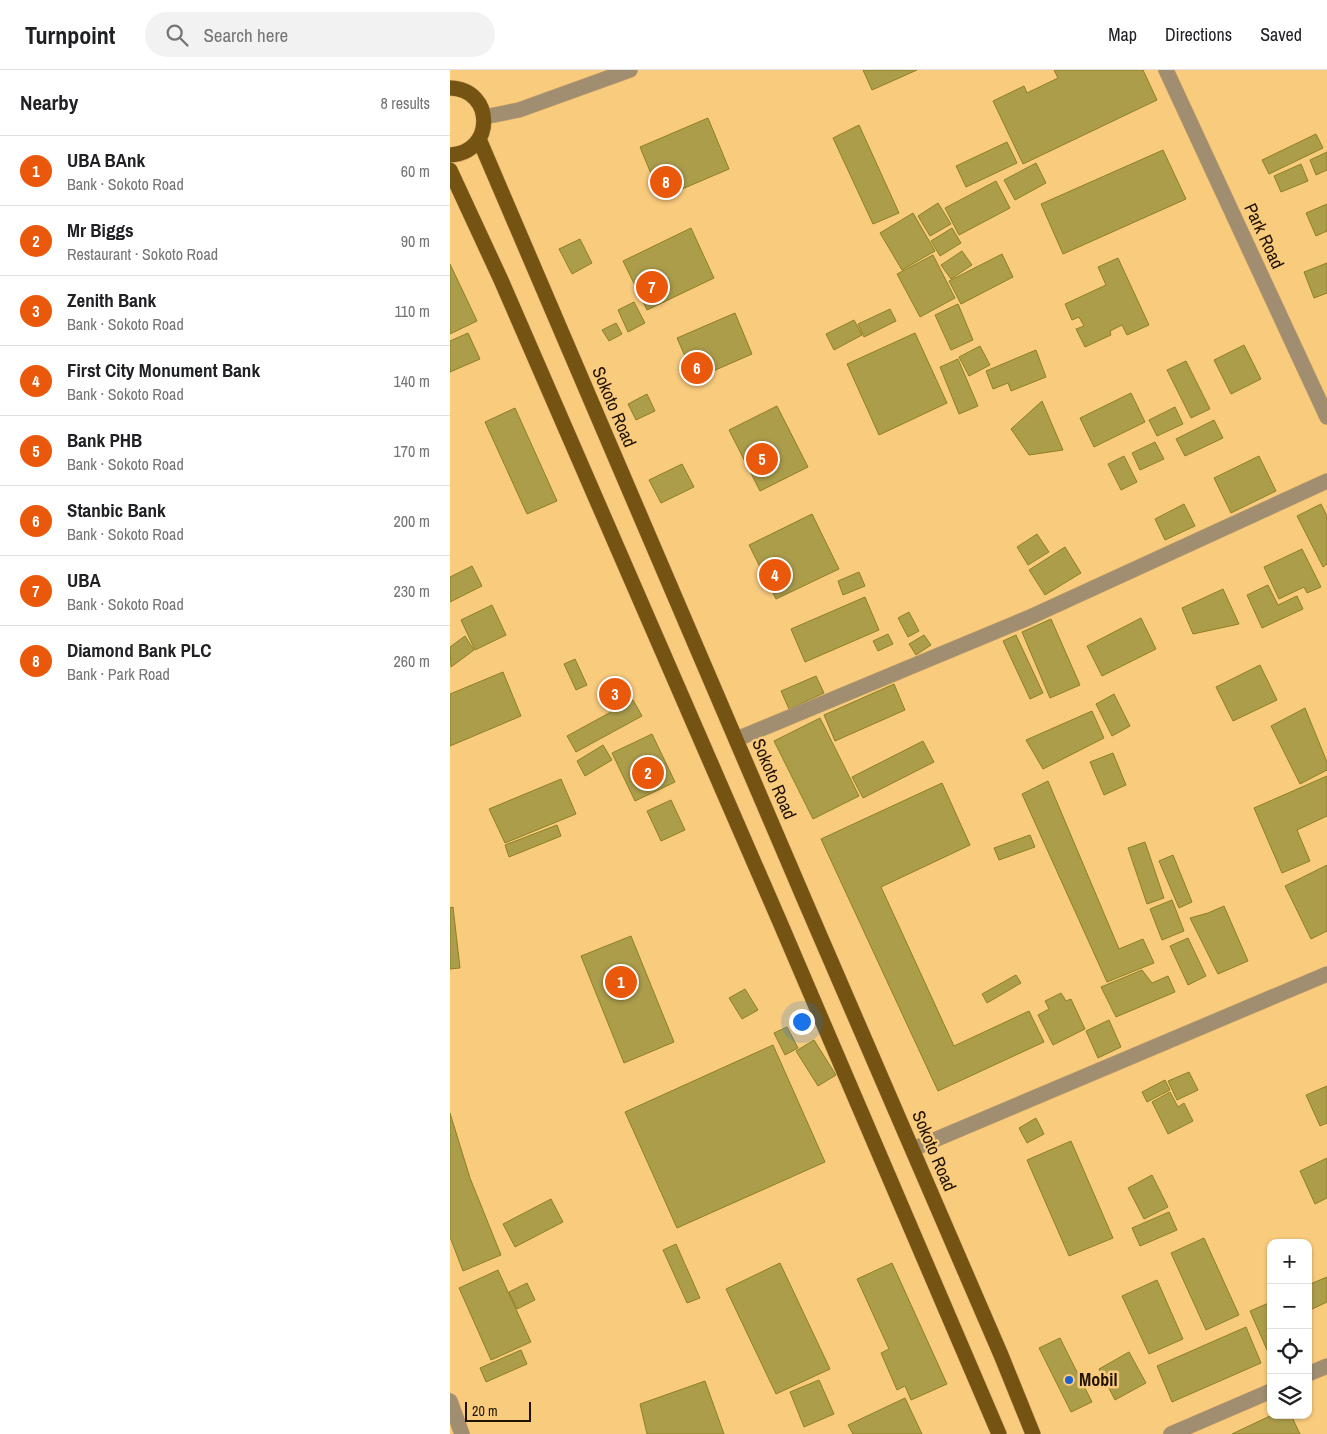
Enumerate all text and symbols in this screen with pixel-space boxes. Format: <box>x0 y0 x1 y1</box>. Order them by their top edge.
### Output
search box <box>145 12 495 57</box>
text: Turnpoint <box>25 19 115 51</box>
icon: search <box>163 21 191 49</box>
text: Search here <box>203 22 288 48</box>
text: Map <box>1108 22 1137 47</box>
text: Directions <box>1165 22 1232 47</box>
text: Saved <box>1260 22 1302 47</box>
text: Nearby <box>20 88 78 117</box>
text: 8 results <box>380 92 430 114</box>
text: UBA BAnk <box>67 147 145 173</box>
text: 1 <box>32 160 40 182</box>
text: 60 m <box>401 160 430 182</box>
pin: 8 <box>650 163 682 201</box>
text: Bank · Sokoto Road <box>67 173 184 195</box>
street label: Park Road <box>1238 199 1291 273</box>
text: Mr Biggs <box>67 217 134 243</box>
text: 2 <box>32 230 40 252</box>
text: 90 m <box>401 230 430 252</box>
text: Restaurant · Sokoto Road <box>67 243 218 265</box>
pin: 7 <box>636 268 668 306</box>
text: Zenith Bank <box>67 287 156 313</box>
text: 3 <box>32 300 40 322</box>
text: 110 m <box>394 300 430 322</box>
text: Bank · Sokoto Road <box>67 313 184 335</box>
pin: 6 <box>681 349 713 387</box>
text: First City Monument Bank <box>67 357 260 383</box>
street label: Sokoto Road <box>586 363 643 451</box>
text: 4 <box>32 370 40 392</box>
text: 140 m <box>394 370 430 392</box>
text: Bank · Sokoto Road <box>67 383 184 405</box>
text: Bank PHB <box>67 427 142 453</box>
text: 5 <box>32 440 40 462</box>
text: 170 m <box>394 440 430 462</box>
pin: 5 <box>746 440 778 478</box>
text: Bank · Sokoto Road <box>67 453 184 475</box>
text: Stanbic Bank <box>67 497 166 523</box>
text: 6 <box>32 510 40 532</box>
text: 200 m <box>394 510 430 532</box>
text: Bank · Sokoto Road <box>67 523 184 545</box>
pin: 4 <box>759 556 791 594</box>
text: UBA <box>67 567 101 593</box>
text: 7 <box>32 580 40 602</box>
text: 230 m <box>394 580 430 602</box>
text: Bank · Sokoto Road <box>67 593 184 615</box>
text: Diamond Bank PLC <box>67 637 212 663</box>
text: 8 <box>32 650 40 672</box>
text: 260 m <box>394 650 430 672</box>
text: Bank · Park Road <box>67 663 170 685</box>
pin: 3 <box>599 675 631 713</box>
street label: Sokoto Road <box>746 735 803 823</box>
pin: 2 <box>632 754 664 792</box>
pin: 1 <box>605 963 637 1001</box>
your location <box>789 1009 815 1035</box>
street label: Sokoto Road <box>906 1107 963 1195</box>
map controls <box>1267 1239 1312 1419</box>
button: + <box>1267 1239 1312 1284</box>
button: − <box>1267 1284 1312 1329</box>
button: locate <box>1267 1329 1312 1374</box>
place label: Mobil <box>1079 1367 1118 1392</box>
marker: Mobil <box>1063 1374 1075 1386</box>
button: layers <box>1267 1374 1312 1419</box>
scale bar <box>465 1399 531 1422</box>
text: 20 m <box>472 1402 498 1420</box>

